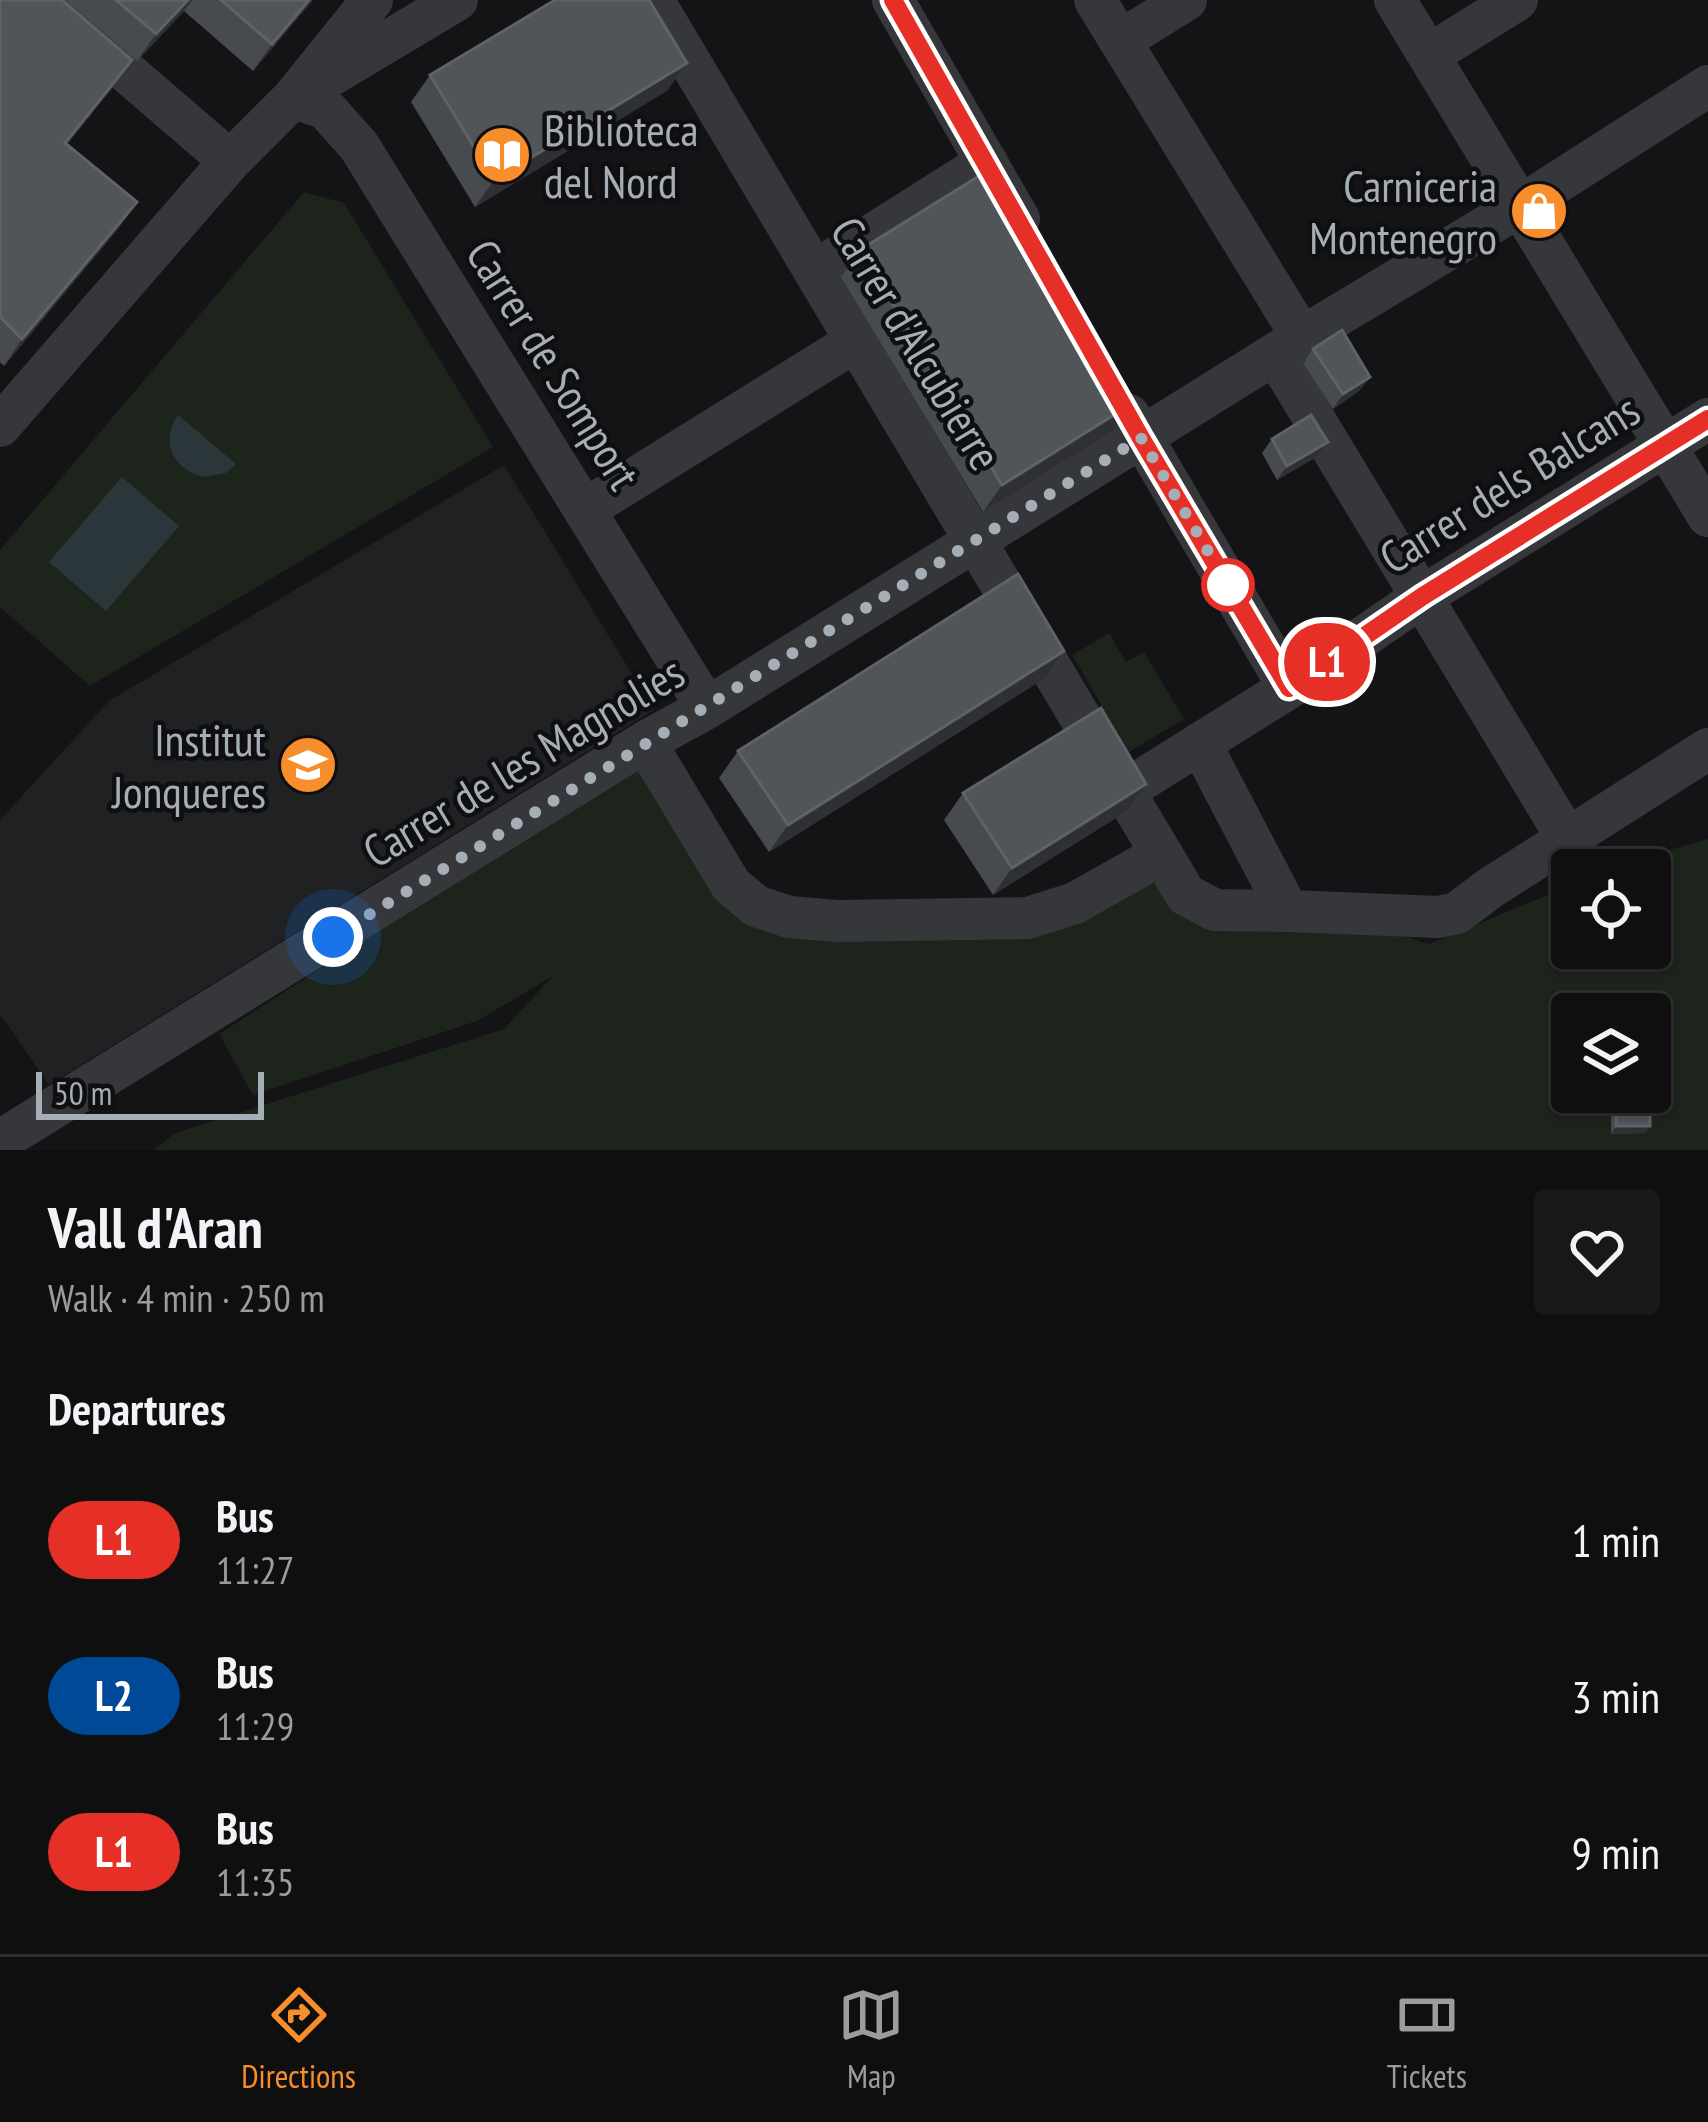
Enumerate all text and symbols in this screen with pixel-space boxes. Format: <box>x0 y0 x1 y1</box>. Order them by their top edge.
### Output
place label: Biblioteca del Nord <box>544 100 698 210</box>
library icon: Biblioteca del Nord <box>471 124 533 186</box>
place label: Carniceria Montenegro <box>1309 156 1497 266</box>
shop icon: Carniceria Montenegro <box>1508 180 1570 242</box>
street label: Carrer d'Alcubierre <box>819 206 1015 480</box>
street label: Carrer de Somport <box>454 228 654 500</box>
street label: Carrer dels Balcans <box>1368 380 1650 586</box>
unlabelled marker <box>1203 560 1253 610</box>
line badge: L1 <box>1273 623 1381 701</box>
text: L1 <box>1308 634 1346 689</box>
street label: Carrer de les Magnolies <box>352 642 694 880</box>
place label: Institut Jonqueres <box>110 710 267 820</box>
school or university icon: Institut Jonqueres <box>277 734 339 796</box>
map controls <box>1551 849 1671 1113</box>
button: locate <box>1551 849 1671 969</box>
your location <box>303 907 363 967</box>
button: layers <box>1551 993 1671 1113</box>
scale bar <box>36 1066 264 1119</box>
text: 50 m <box>54 1071 112 1114</box>
button: heart <box>1534 1189 1660 1315</box>
text: Vall d'Aran <box>48 1190 263 1264</box>
text: Walk · 4 min · 250 m <box>48 1272 325 1323</box>
text: Departures <box>48 1379 226 1437</box>
text: Bus <box>216 1486 274 1544</box>
text: 1 min <box>1571 1511 1660 1569</box>
text: L1 <box>95 1512 133 1567</box>
text: 11:27 <box>216 1544 294 1595</box>
text: Bus <box>216 1642 274 1700</box>
text: 3 min <box>1571 1667 1660 1725</box>
text: L2 <box>95 1668 133 1723</box>
text: 11:29 <box>216 1700 294 1751</box>
text: Bus <box>216 1798 274 1856</box>
text: 9 min <box>1571 1823 1660 1881</box>
text: L1 <box>95 1824 133 1879</box>
text: 11:35 <box>216 1856 294 1907</box>
tab: Directions <box>241 1982 356 2097</box>
tab: Map <box>838 1982 904 2097</box>
tab: Tickets <box>1387 1982 1467 2097</box>

